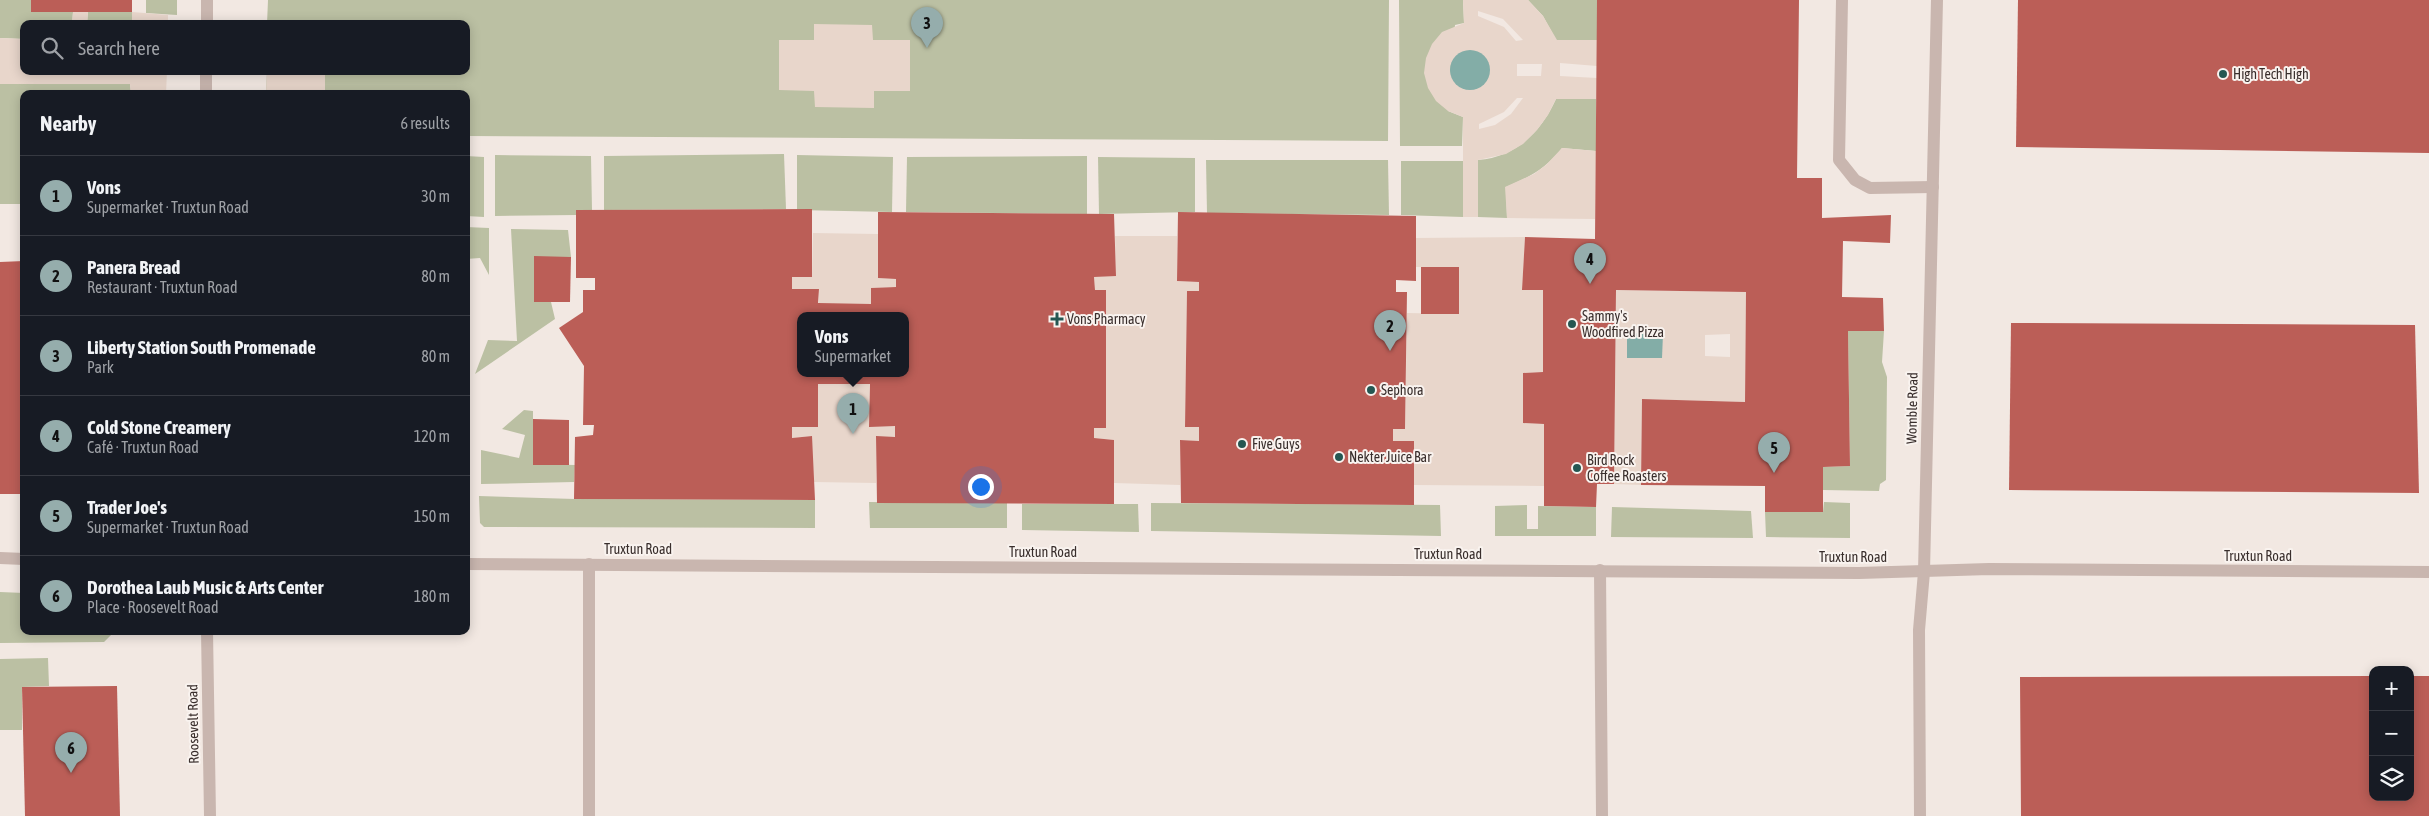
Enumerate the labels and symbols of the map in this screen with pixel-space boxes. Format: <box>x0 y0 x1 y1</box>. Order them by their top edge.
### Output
pin: 3 <box>911 7 943 48</box>
place label: High Tech High <box>2233 66 2309 82</box>
marker: High Tech High <box>2217 68 2229 80</box>
pin: 4 <box>1574 243 1606 284</box>
place label: Sammy's Woodfired Pizza <box>1582 308 1664 340</box>
pin: 2 <box>1374 310 1406 351</box>
place label: Vons Pharmacy <box>1067 311 1146 327</box>
marker: Vons Pharmacy <box>1051 313 1063 325</box>
marker: Sammy's Woodfired Pizza <box>1566 318 1578 330</box>
street label: Womble Road <box>1903 372 1921 444</box>
place label: Sephora <box>1381 382 1424 398</box>
marker: Sephora <box>1365 384 1377 396</box>
pin: 1 <box>837 393 869 434</box>
pin: 5 <box>1758 432 1790 473</box>
place label: Five Guys <box>1252 436 1300 452</box>
marker: Five Guys <box>1236 438 1248 450</box>
place label: Nekter Juice Bar <box>1349 449 1432 465</box>
marker: Nekter Juice Bar <box>1333 451 1345 463</box>
place label: Bird Rock Coffee Roasters <box>1587 452 1666 484</box>
marker: Bird Rock Coffee Roasters <box>1571 462 1583 474</box>
your location <box>968 474 994 500</box>
street label: Truxtun Road <box>604 541 672 557</box>
street label: Truxtun Road <box>1009 544 1077 560</box>
street label: Truxtun Road <box>1414 546 1482 562</box>
street label: Truxtun Road <box>2224 548 2292 564</box>
street label: Truxtun Road <box>1819 549 1887 565</box>
street label: Roosevelt Road <box>184 684 202 764</box>
pin: 6 <box>55 732 87 773</box>

